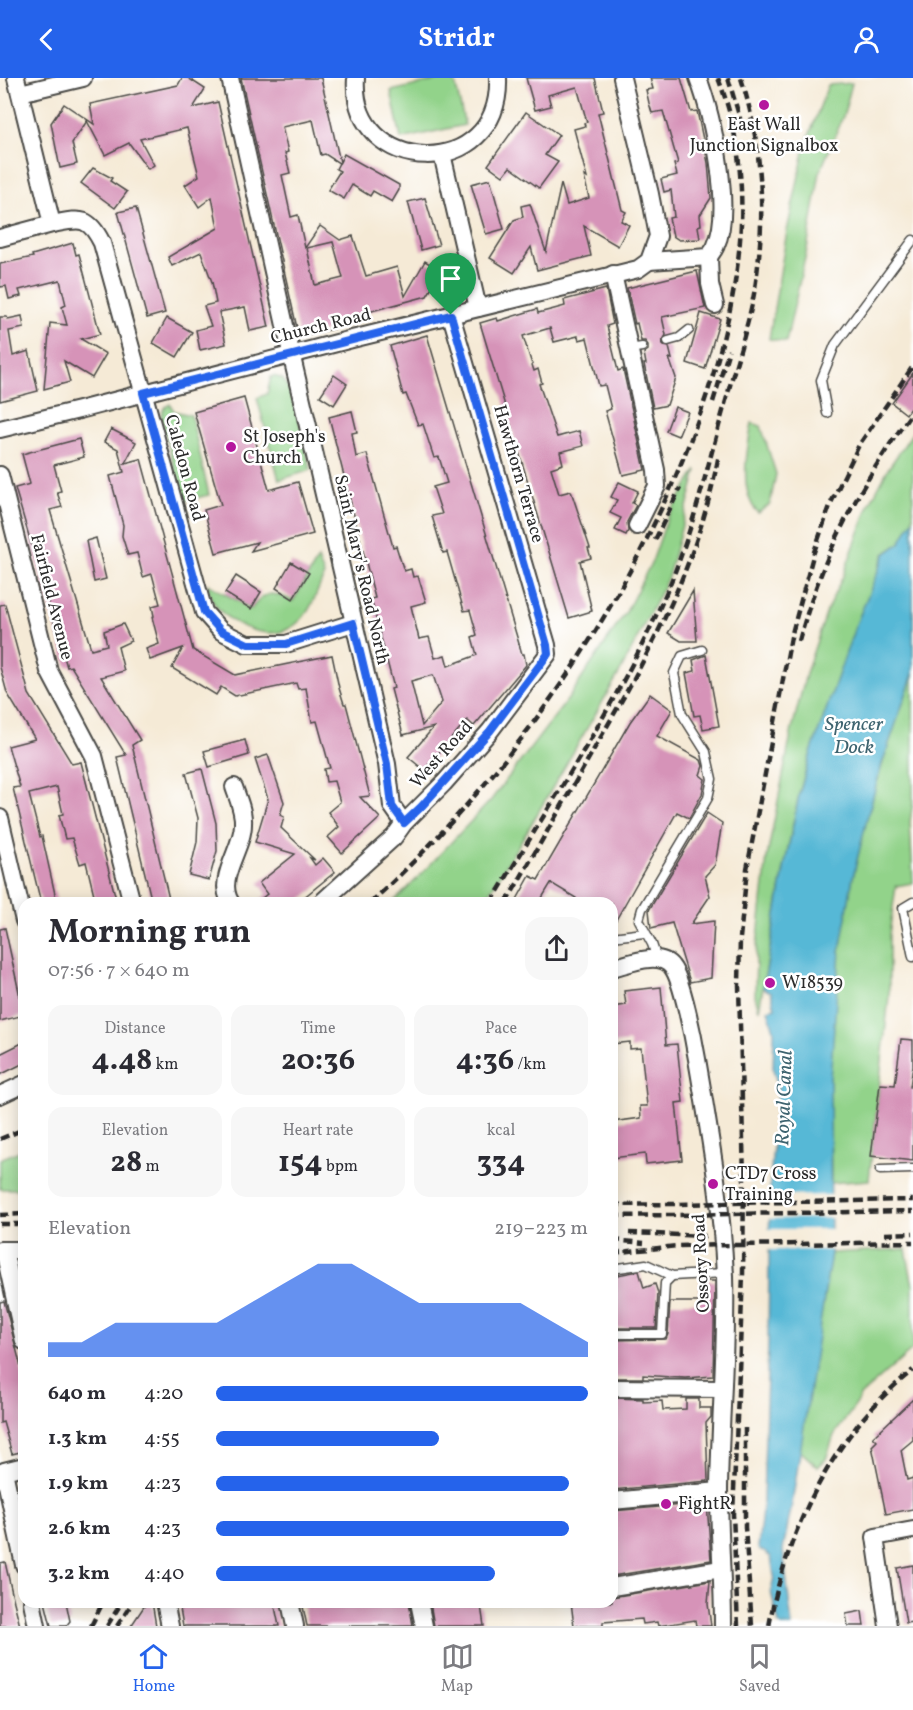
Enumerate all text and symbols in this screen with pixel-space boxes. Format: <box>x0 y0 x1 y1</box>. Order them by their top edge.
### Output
text: Stridr <box>418 20 495 58</box>
icon: back <box>30 23 63 56</box>
icon: person <box>850 23 883 56</box>
marker: East Wall Junction Signalbox <box>757 98 771 112</box>
place label: East Wall Junction Signalbox <box>690 113 838 159</box>
pin <box>425 253 476 315</box>
icon: arrive <box>434 262 467 295</box>
street label: Church Road <box>268 302 374 352</box>
street label: Hawthorn Terrace <box>486 402 550 546</box>
street label: Caledon Road <box>158 412 210 524</box>
place label: St Joseph's Church <box>243 425 326 471</box>
marker: St Joseph's Church <box>224 440 238 454</box>
street label: Saint Mary's Road North <box>327 472 395 668</box>
street label: Fairfield Avenue <box>23 531 79 663</box>
water label: Spencer Dock <box>825 711 884 762</box>
street label: West Road <box>405 716 479 794</box>
text: Morning run <box>48 911 251 957</box>
button: share <box>525 917 588 980</box>
text: 07:56 · 7 × 640 m <box>48 957 190 985</box>
place label: W18539 <box>782 971 843 996</box>
marker: W18539 <box>763 976 777 990</box>
text: Distance <box>104 1018 166 1040</box>
text: Time <box>300 1018 336 1040</box>
text: Pace <box>485 1018 517 1040</box>
text: 4.48 <box>91 1040 152 1082</box>
text: 20:36 <box>281 1040 355 1082</box>
text: 4:36 <box>456 1040 514 1082</box>
water label: Royal Canal <box>769 1050 801 1146</box>
text: km <box>152 1054 179 1076</box>
text: /km <box>514 1054 546 1076</box>
text: Elevation <box>102 1120 168 1142</box>
text: Heart rate <box>283 1120 353 1142</box>
text: kcal <box>487 1120 515 1142</box>
text: 28 <box>110 1142 142 1184</box>
text: 154 <box>278 1142 323 1184</box>
text: 334 <box>477 1142 525 1184</box>
text: m <box>142 1156 160 1178</box>
text: bpm <box>323 1156 358 1178</box>
place label: CTD7 Cross Training <box>725 1162 817 1208</box>
marker: CTD7 Cross Training <box>706 1177 720 1191</box>
street label: Ossory Road <box>687 1213 717 1313</box>
text: Elevation <box>48 1215 131 1243</box>
text: 219–223 m <box>494 1215 588 1243</box>
text: 640 m <box>48 1380 106 1408</box>
text: 4:20 <box>144 1380 183 1408</box>
text: 1.3 km <box>48 1425 107 1453</box>
text: 4:55 <box>144 1425 180 1453</box>
text: 1.9 km <box>48 1470 108 1498</box>
text: 4:23 <box>144 1470 181 1498</box>
place label: FightR <box>678 1492 732 1517</box>
marker: FightR <box>659 1497 673 1511</box>
text: 2.6 km <box>48 1515 111 1543</box>
text: 4:23 <box>144 1515 181 1543</box>
text: 3.2 km <box>48 1560 110 1588</box>
text: 4:40 <box>144 1560 184 1588</box>
tab: Home <box>133 1640 175 1698</box>
tab: Map <box>441 1640 474 1698</box>
tab: Saved <box>739 1640 780 1698</box>

